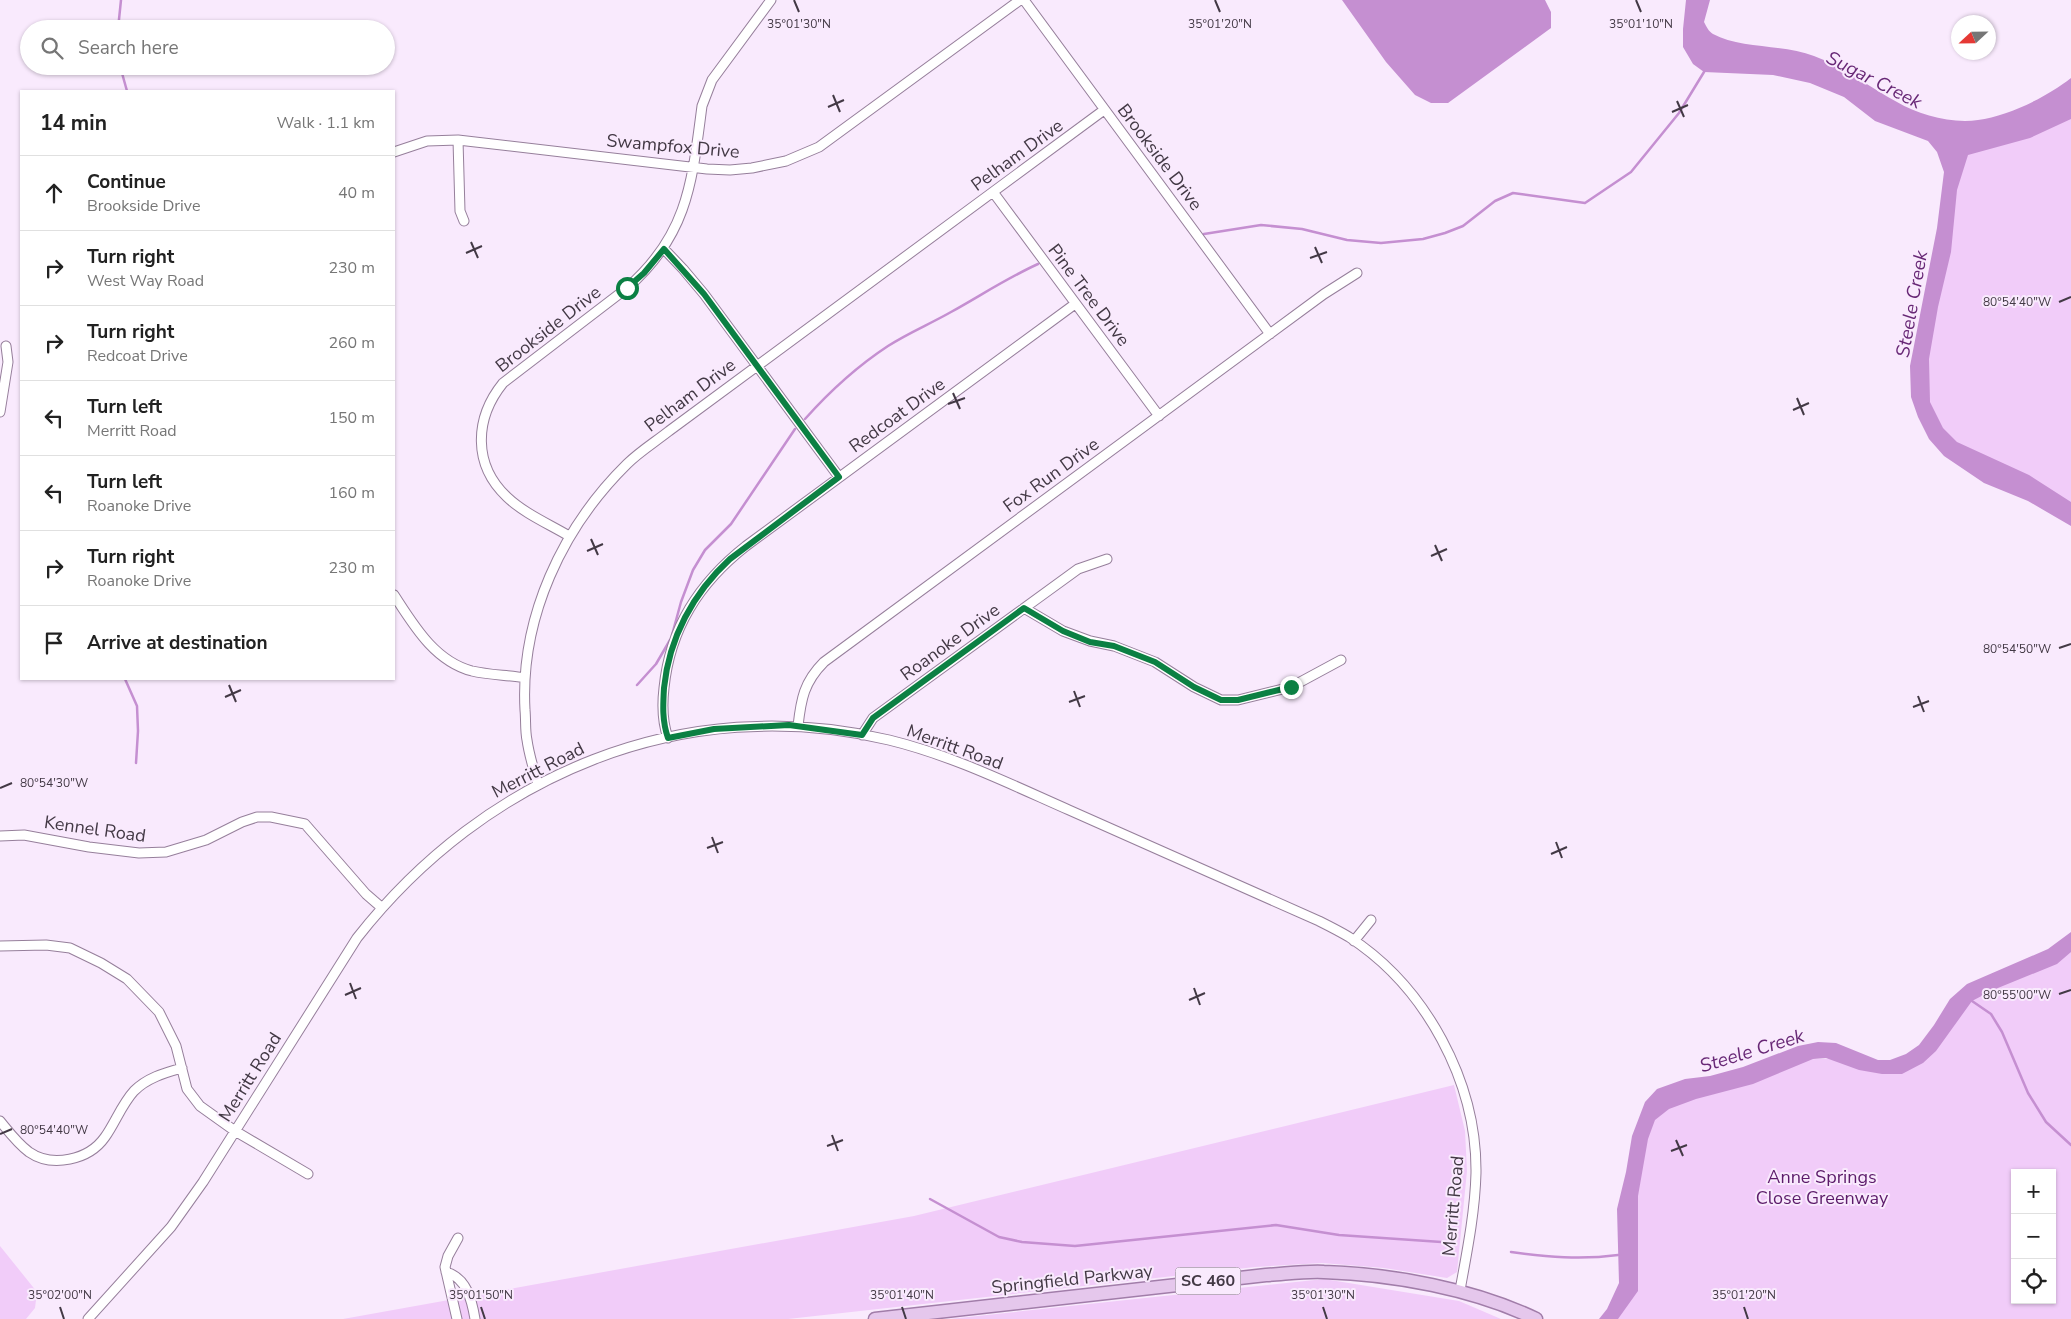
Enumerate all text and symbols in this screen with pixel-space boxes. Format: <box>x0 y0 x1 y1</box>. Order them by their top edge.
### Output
north arrow <box>1951 15 1996 60</box>
text: 35°01'30"N <box>767 16 831 32</box>
text: 35°01'20"N <box>1188 16 1252 32</box>
text: 35°01'10"N <box>1609 16 1673 32</box>
search box <box>20 20 395 75</box>
icon: search <box>38 34 66 62</box>
text: Search here <box>78 35 179 61</box>
water label: Sugar Creek <box>1822 45 1927 116</box>
street label: Brookside Drive <box>1112 99 1208 215</box>
text: 14 min <box>40 109 107 137</box>
text: Walk · 1.1 km <box>277 112 375 134</box>
street label: Pelham Drive <box>966 113 1068 197</box>
street label: Swampfox Drive <box>605 128 741 164</box>
text: Continue <box>87 169 166 195</box>
icon: ahead <box>40 179 68 207</box>
text: 40 m <box>338 182 375 204</box>
text: Brookside Drive <box>87 195 200 217</box>
street label: Pine Tree Drive <box>1043 239 1135 351</box>
text: Turn right <box>87 244 174 270</box>
water label: Steele Creek <box>1890 248 1934 359</box>
icon: right <box>40 254 68 282</box>
text: 230 m <box>328 257 375 279</box>
text: West Way Road <box>87 270 204 292</box>
route start <box>616 277 639 300</box>
street label: Brookside Drive <box>490 280 606 378</box>
text: 80°54'40"W <box>1983 294 2051 310</box>
text: Turn right <box>87 319 174 345</box>
icon: right <box>40 329 68 357</box>
text: 260 m <box>328 332 375 354</box>
text: Redcoat Drive <box>87 345 188 367</box>
street label: Pelham Drive <box>639 353 741 437</box>
street label: Redcoat Drive <box>844 372 950 458</box>
text: Turn left <box>87 394 162 420</box>
icon: left <box>40 404 68 432</box>
text: 150 m <box>328 407 375 429</box>
text: Merritt Road <box>87 420 177 442</box>
street label: Fox Run Drive <box>998 432 1104 518</box>
text: Turn left <box>87 469 162 495</box>
icon: left <box>40 479 68 507</box>
text: 160 m <box>328 482 375 504</box>
text: Roanoke Drive <box>87 495 191 517</box>
text: Turn right <box>87 544 174 570</box>
icon: right <box>40 554 68 582</box>
text: 230 m <box>328 557 375 579</box>
text: Roanoke Drive <box>87 570 191 592</box>
street label: Roanoke Drive <box>896 598 1004 686</box>
icon: arrive <box>40 629 68 657</box>
text: Arrive at destination <box>87 630 268 656</box>
text: 80°54'50"W <box>1983 641 2051 657</box>
route end <box>1280 676 1303 699</box>
street label: Merritt Road <box>903 718 1007 776</box>
street label: Merritt Road <box>488 736 588 804</box>
text: 80°54'30"W <box>20 775 88 791</box>
street label: Kennel Road <box>43 810 147 848</box>
text: 80°55'00"W <box>1983 987 2051 1003</box>
water label: Steele Creek <box>1696 1023 1808 1079</box>
street label: Merritt Road <box>213 1028 287 1126</box>
text: 80°54'40"W <box>20 1122 88 1138</box>
street label: Merritt Road <box>1437 1155 1469 1257</box>
park label: Anne Springs Close Greenway <box>1756 1165 1889 1210</box>
map controls <box>2011 1169 2056 1304</box>
button: + <box>2011 1169 2056 1214</box>
button: − <box>2011 1214 2056 1259</box>
street label: Springfield Parkway <box>990 1259 1155 1299</box>
button: locate <box>2011 1259 2056 1304</box>
road number: SC 460 <box>1176 1268 1240 1294</box>
text: 35°02'00"N <box>28 1287 92 1303</box>
text: 35°01'50"N <box>449 1287 513 1303</box>
text: 35°01'40"N <box>870 1287 934 1303</box>
text: 35°01'30"N <box>1291 1287 1355 1303</box>
text: 35°01'20"N <box>1712 1287 1776 1303</box>

